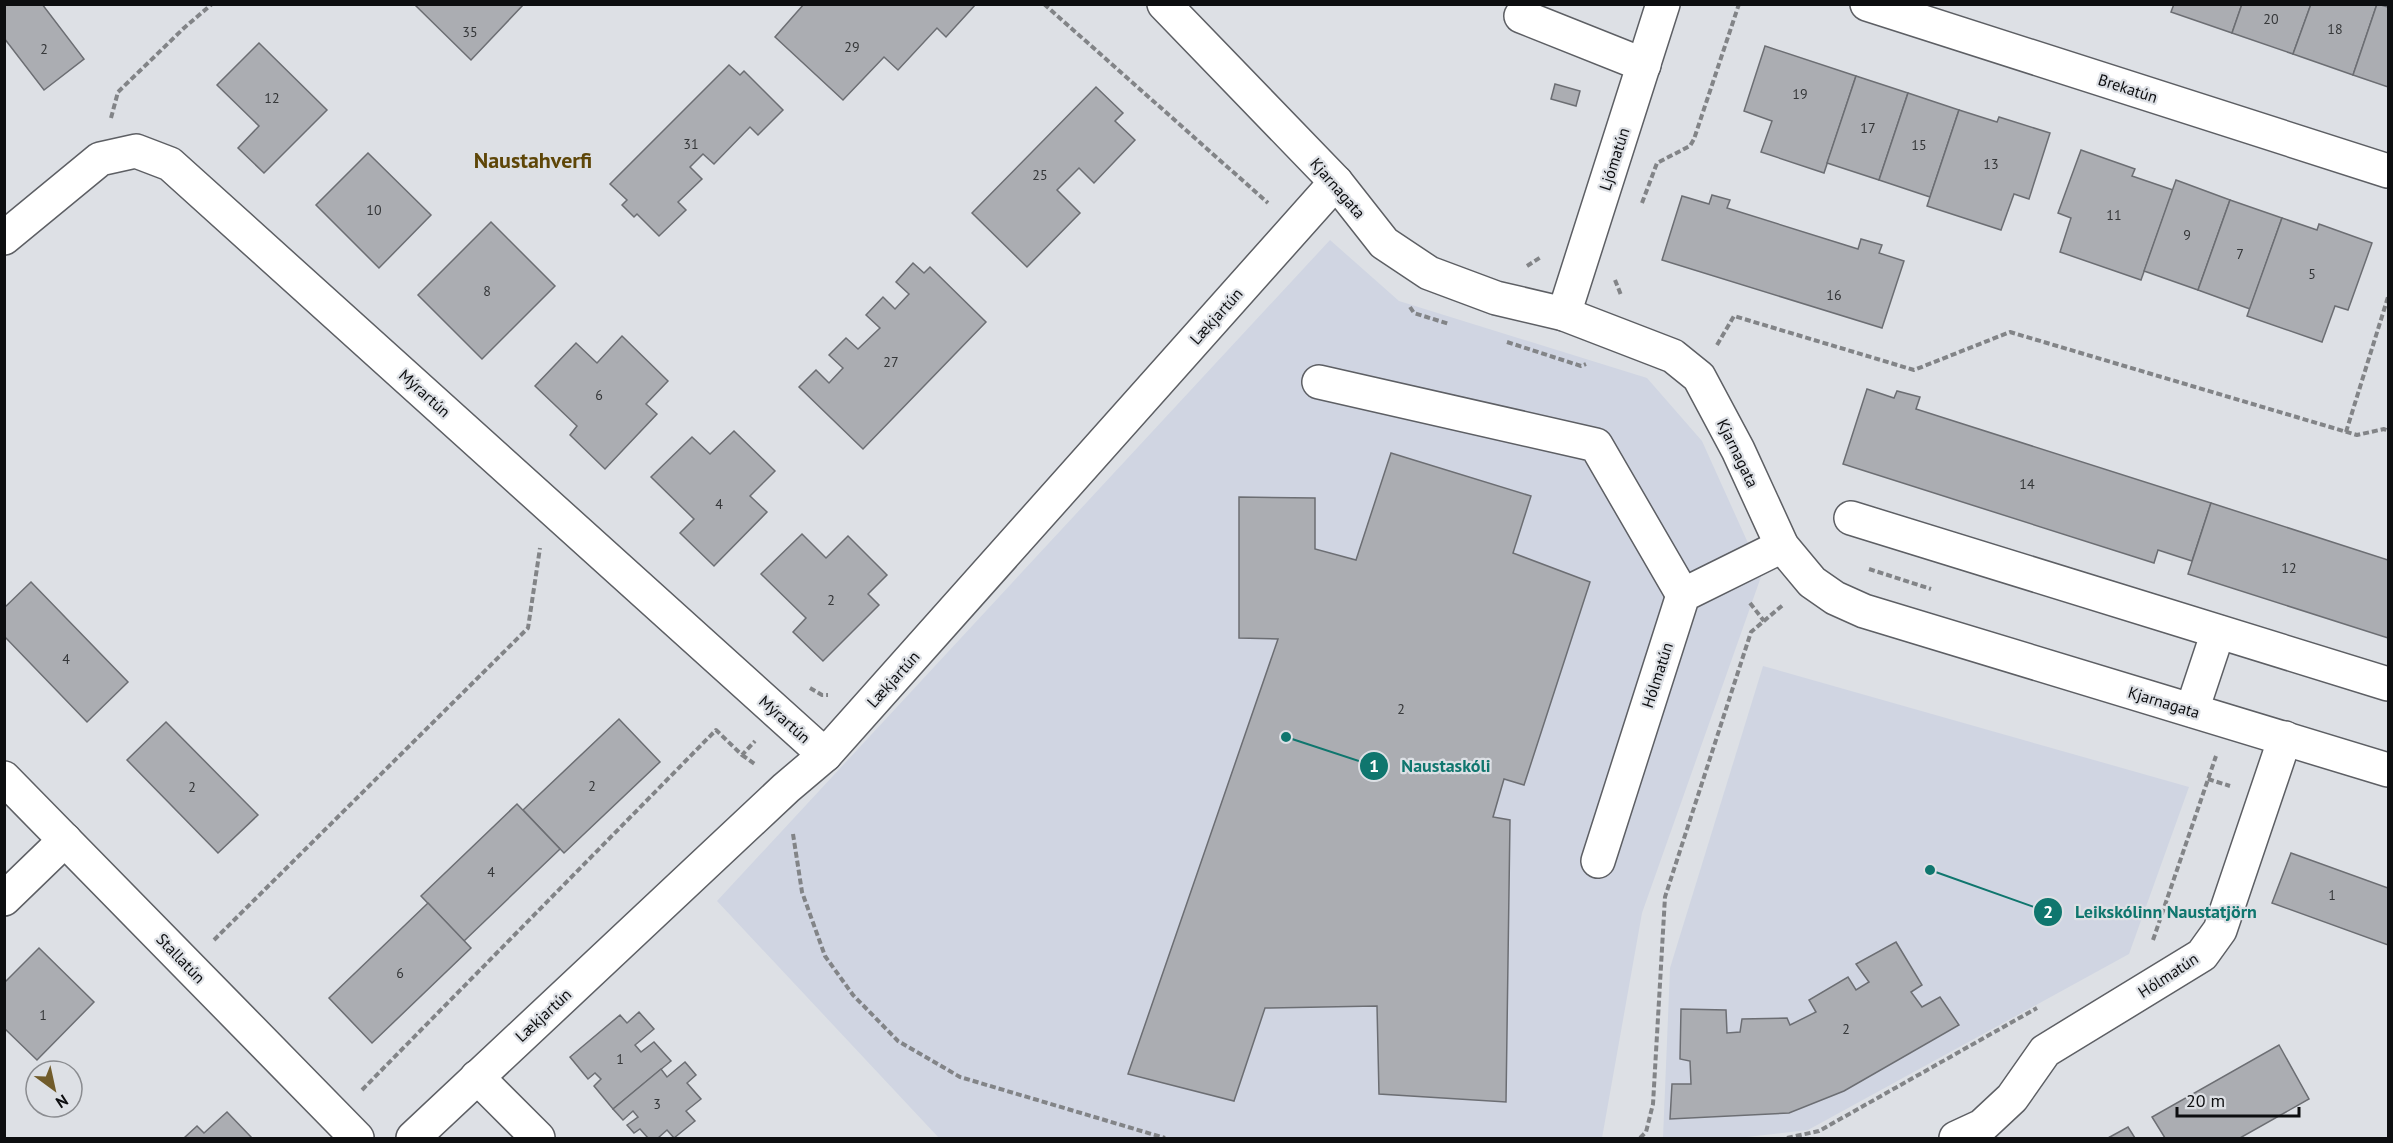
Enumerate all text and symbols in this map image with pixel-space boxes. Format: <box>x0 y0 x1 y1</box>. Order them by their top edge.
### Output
house number: 20 <box>2263 10 2279 28</box>
house number: 18 <box>2327 20 2343 38</box>
house number: 35 <box>462 23 478 41</box>
house number: 29 <box>844 38 860 56</box>
house number: 2 <box>40 40 48 58</box>
street label: Brekatún <box>2096 69 2160 107</box>
house number: 19 <box>1792 85 1808 103</box>
house number: 12 <box>264 89 280 107</box>
house number: 17 <box>1860 119 1876 137</box>
street label: Ljómatún <box>1594 125 1634 193</box>
house number: 31 <box>683 135 699 153</box>
house number: 15 <box>1911 136 1927 154</box>
district label: Naustahverfi <box>474 146 592 174</box>
street label: Kjarnagata <box>1306 154 1370 222</box>
house number: 13 <box>1983 155 1999 173</box>
house number: 25 <box>1032 166 1048 184</box>
house number: 10 <box>366 201 382 219</box>
house number: 11 <box>2106 206 2122 224</box>
house number: 9 <box>2183 226 2191 244</box>
house number: 7 <box>2236 245 2244 263</box>
house number: 5 <box>2308 265 2316 283</box>
house number: 8 <box>483 282 491 300</box>
street label: Lækjartún <box>1185 284 1247 348</box>
house number: 16 <box>1826 286 1842 304</box>
house number: 27 <box>883 353 899 371</box>
street label: Mýrartún <box>395 365 455 421</box>
house number: 6 <box>595 386 603 404</box>
street label: Kjarnagata <box>1713 415 1763 491</box>
house number: 14 <box>2019 475 2035 493</box>
house number: 4 <box>715 495 723 513</box>
house number: 12 <box>2281 559 2297 577</box>
house number: 2 <box>827 591 835 609</box>
street label: Hólmatún <box>1637 640 1677 710</box>
street label: Lækjartún <box>862 647 924 711</box>
house number: 4 <box>62 650 70 668</box>
street label: Kjarnagata <box>2126 682 2202 722</box>
street label: Mýrartún <box>755 691 815 747</box>
house number: 2 <box>1397 700 1405 718</box>
callout: Naustaskóli <box>1359 748 1503 784</box>
text: 1 <box>1369 754 1379 777</box>
text: Naustaskóli <box>1401 754 1491 777</box>
house number: 2 <box>588 777 596 795</box>
house number: 2 <box>188 778 196 796</box>
house number: 4 <box>487 863 495 881</box>
house number: 1 <box>2328 886 2336 904</box>
callout: Leikskólinn Naustatjörn <box>2033 894 2269 930</box>
text: 2 <box>2043 900 2053 923</box>
text: Leikskólinn Naustatjörn <box>2075 900 2257 923</box>
street label: Stallatún <box>152 929 210 987</box>
street label: Hólmatún <box>2134 948 2202 1002</box>
house number: 6 <box>396 964 404 982</box>
street label: Lækjartún <box>511 984 575 1046</box>
house number: 1 <box>39 1006 47 1024</box>
house number: 2 <box>1842 1020 1850 1038</box>
house number: 1 <box>616 1050 624 1068</box>
north arrow <box>24 1059 84 1119</box>
scale bar <box>2177 1080 2298 1118</box>
text: 20 m <box>2186 1089 2225 1112</box>
text: N <box>52 1090 72 1113</box>
house number: 3 <box>653 1095 661 1113</box>

